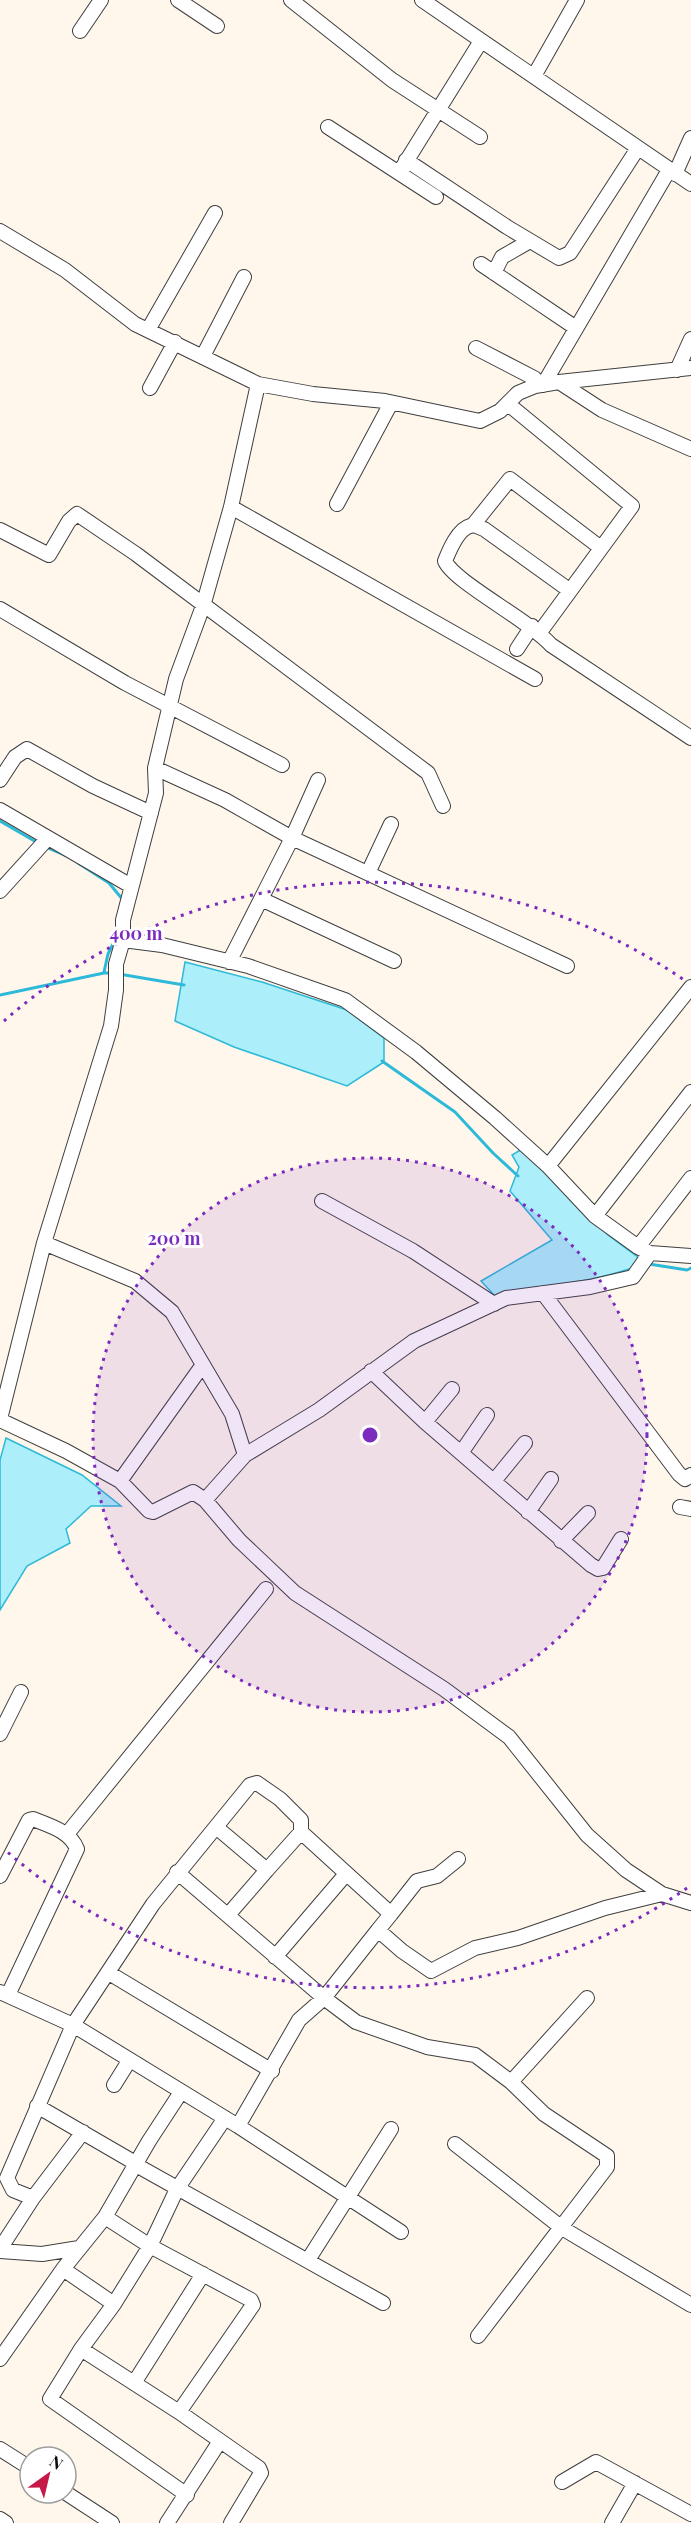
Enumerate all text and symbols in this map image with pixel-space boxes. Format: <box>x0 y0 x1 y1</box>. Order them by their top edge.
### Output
text: 400 m <box>109 921 163 945</box>
text: 200 m <box>147 1226 201 1250</box>
centre of rings <box>360 1425 380 1445</box>
north arrow <box>18 2445 78 2505</box>
text: N <box>46 2450 68 2474</box>

